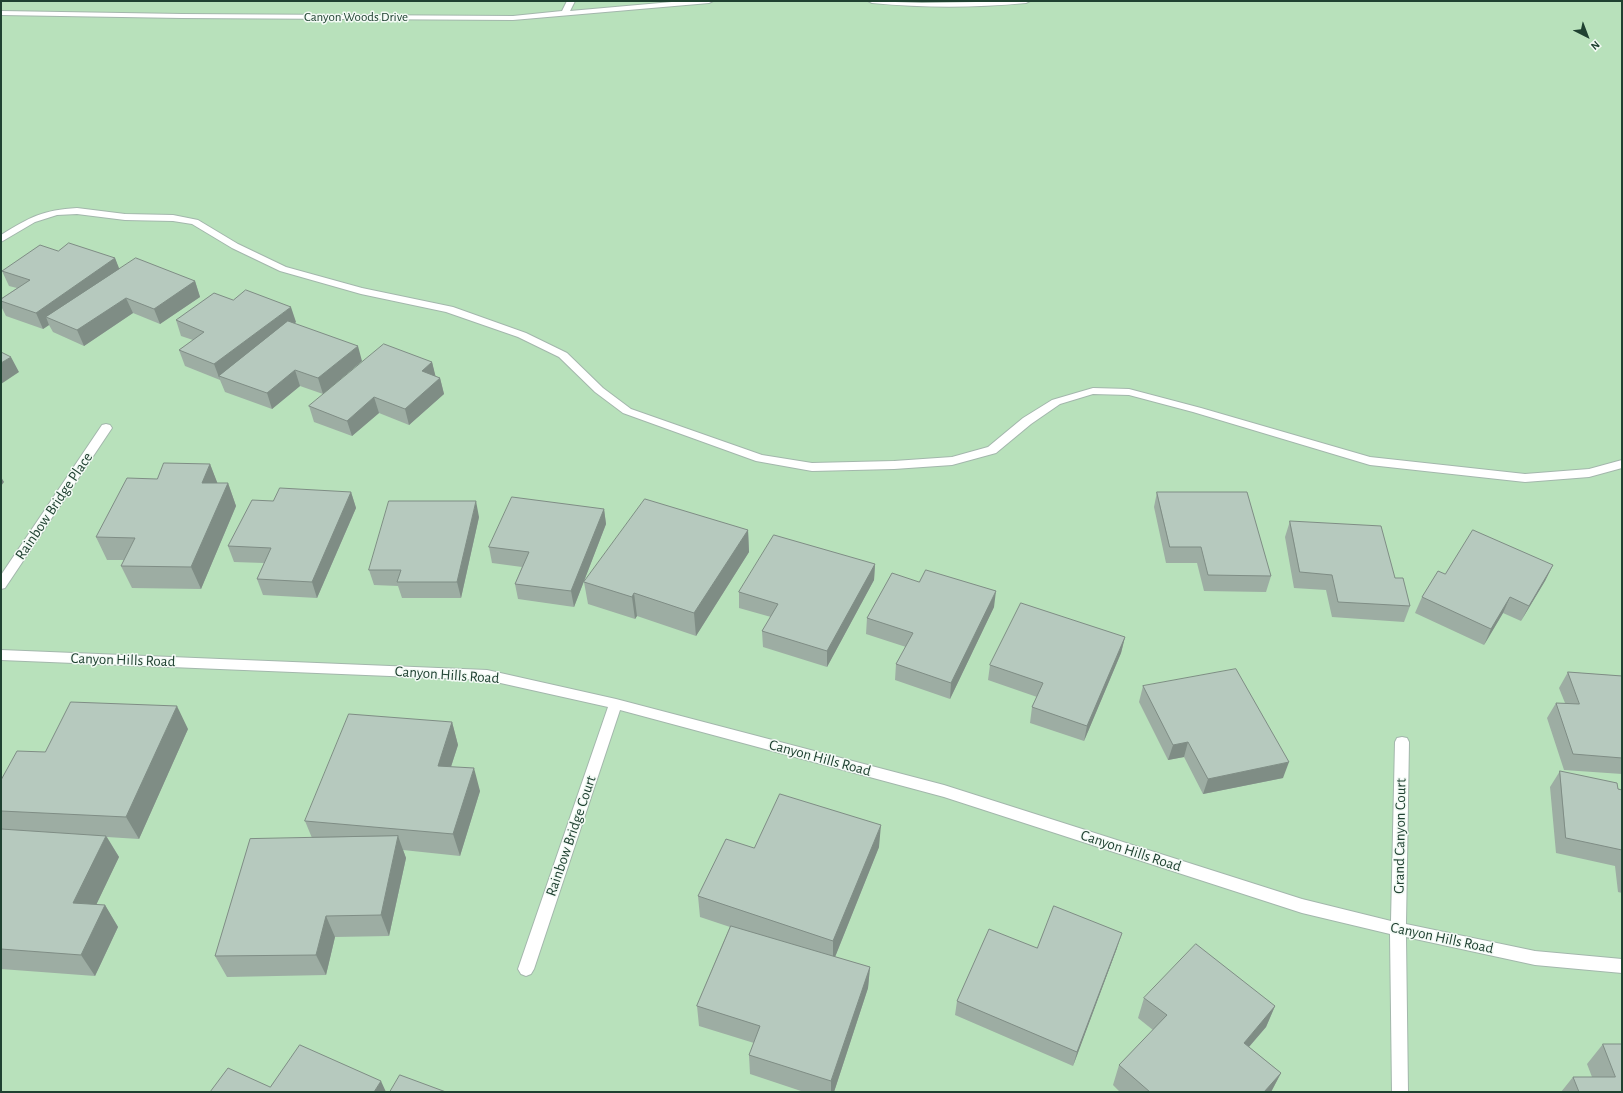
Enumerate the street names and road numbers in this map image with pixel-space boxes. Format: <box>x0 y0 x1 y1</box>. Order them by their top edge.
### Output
street label: Canyon Woods Drive <box>304 9 408 25</box>
street label: Rainbow Bridge Place <box>11 449 97 563</box>
street label: Canyon Hills Road <box>70 649 176 671</box>
street label: Canyon Hills Road <box>394 662 500 688</box>
street label: Canyon Hills Road <box>767 736 873 780</box>
street label: Rainbow Bridge Court <box>542 773 600 899</box>
street label: Grand Canyon Court <box>1390 778 1410 894</box>
street label: Canyon Hills Road <box>1078 826 1184 876</box>
street label: Canyon Hills Road <box>1389 918 1495 958</box>

